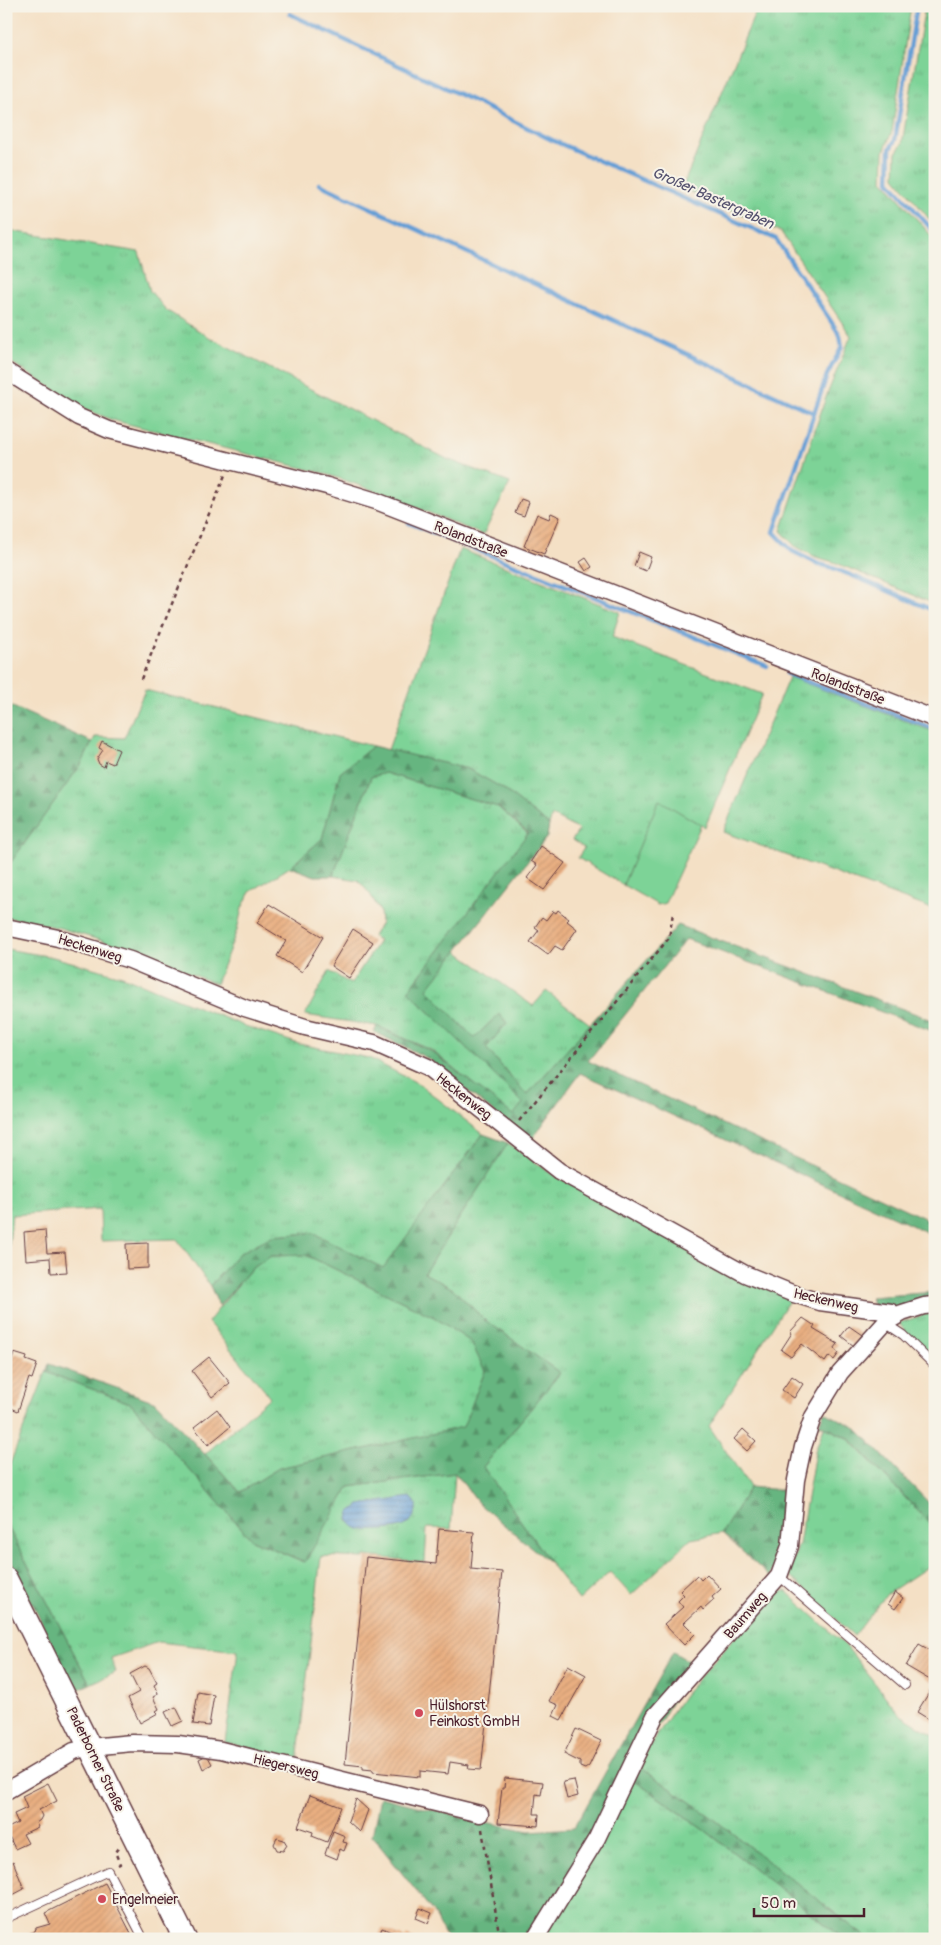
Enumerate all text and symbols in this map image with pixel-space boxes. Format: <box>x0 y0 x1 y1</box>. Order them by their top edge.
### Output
water label: Großer Bastergraben <box>649 163 778 234</box>
street label: Rolandstraße <box>431 518 510 561</box>
street label: Rolandstraße <box>808 665 887 708</box>
street label: Heckenweg <box>56 931 124 966</box>
street label: Heckenweg <box>432 1069 495 1123</box>
street label: Heckenweg <box>792 1285 860 1316</box>
street label: Baumweg <box>720 1588 770 1642</box>
place label: Hülshorst Feinkost GmbH <box>429 1697 520 1730</box>
street label: Paderborner Straße <box>63 1704 128 1815</box>
marker: Hülshorst Feinkost GmbH <box>413 1707 425 1719</box>
street label: Hiegersweg <box>251 1750 320 1783</box>
scale bar <box>754 1885 864 1917</box>
place label: Engelmeier <box>112 1891 178 1908</box>
marker: Engelmeier <box>96 1893 108 1905</box>
text: 50 m <box>761 1894 796 1913</box>

